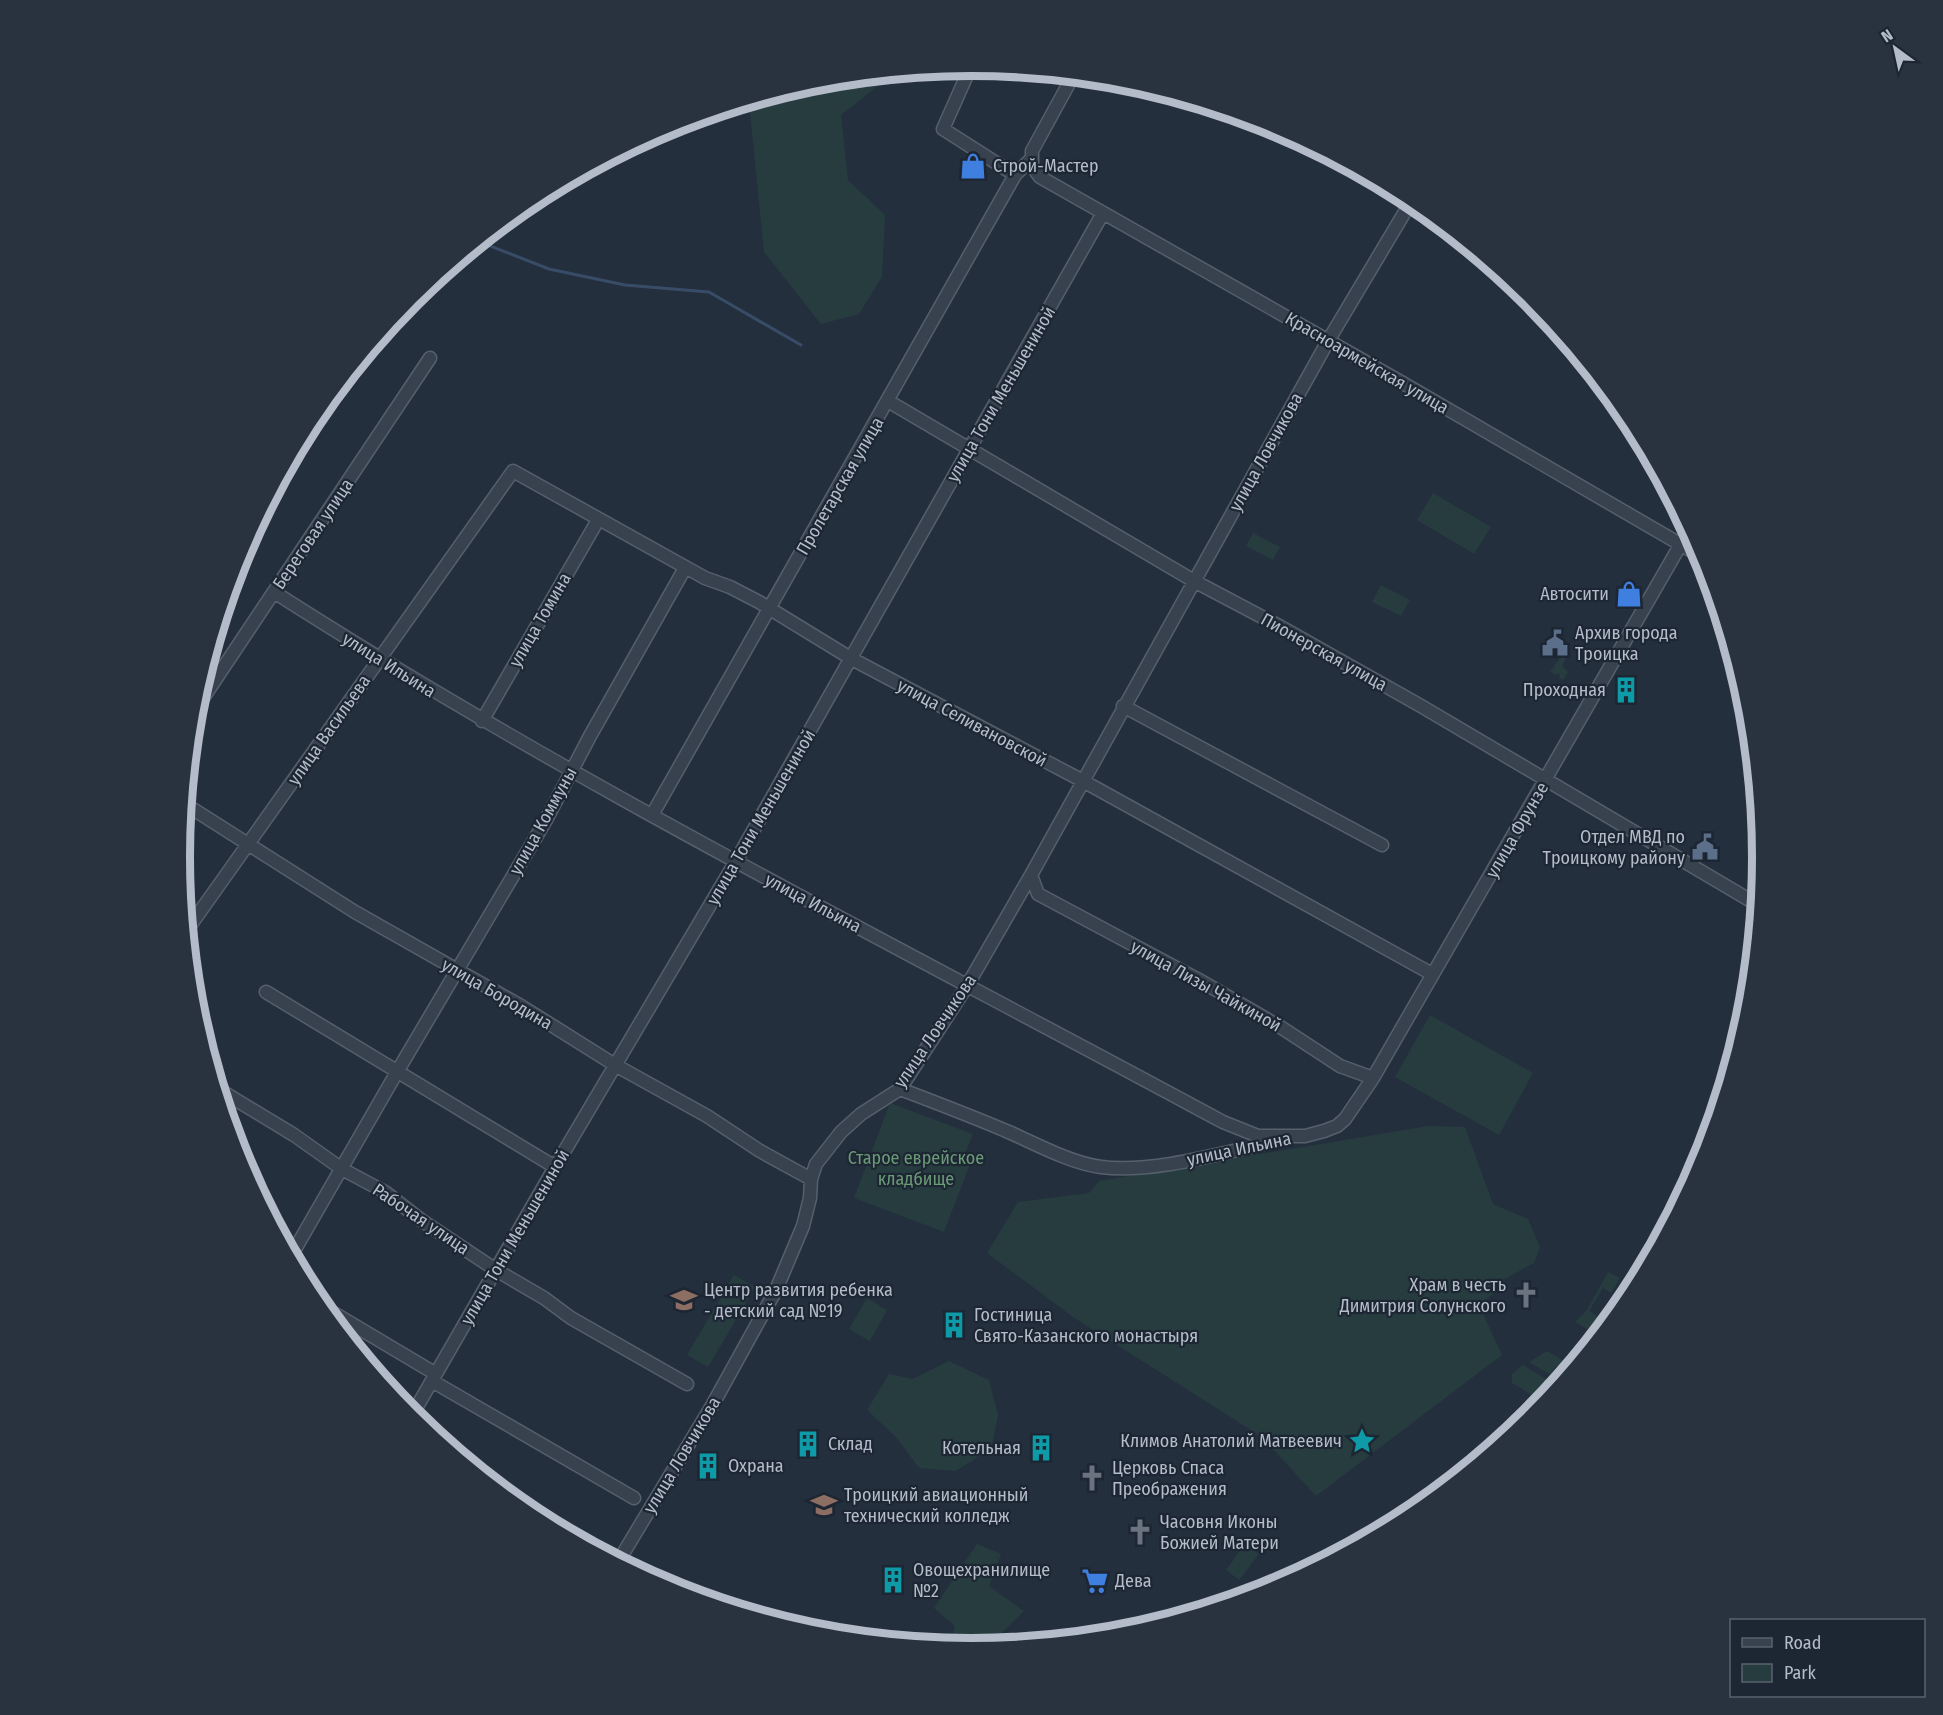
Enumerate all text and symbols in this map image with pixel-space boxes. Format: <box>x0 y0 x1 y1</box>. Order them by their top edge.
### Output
north arrow <box>1865 18 1925 78</box>
text: N <box>1878 25 1896 46</box>
shop icon: Строй-Мастер <box>958 151 988 181</box>
place label: Строй-Мастер <box>993 155 1099 177</box>
street label: улица Тони Меньшениной <box>942 302 1060 486</box>
street label: Красноармейская улица <box>1281 307 1453 419</box>
street label: улица Ловчикова <box>1224 389 1308 515</box>
street label: Пролетарская улица <box>792 413 888 559</box>
street label: Береговая улица <box>268 474 358 594</box>
street label: улица Томина <box>504 569 576 671</box>
shop icon: Автосити <box>1614 579 1644 609</box>
place label: Автосити <box>1540 583 1609 605</box>
street label: Пионерская улица <box>1257 608 1391 696</box>
place label: Архив города Троицка <box>1575 622 1678 665</box>
street label: улица Ильина <box>338 628 440 702</box>
public building icon: Архив города Троицка <box>1540 628 1570 658</box>
street label: улица Васильева <box>283 670 375 789</box>
street label: улица Селивановской <box>893 674 1051 772</box>
building icon: Проходная <box>1611 675 1641 705</box>
place label: Проходная <box>1523 679 1606 701</box>
street label: улица Тони Меньшениной <box>702 725 820 909</box>
street label: улица Коммуны <box>504 763 582 879</box>
street label: улица Фрунзе <box>1481 778 1553 882</box>
place label: Отдел МВД по Троицкому району <box>1543 826 1685 869</box>
public building icon: Отдел МВД по Троицкому району <box>1690 832 1720 862</box>
street label: улица Ильина <box>761 868 865 938</box>
street label: улица Лизы Чайкиной <box>1127 935 1285 1037</box>
street label: улица Бородина <box>438 953 556 1035</box>
street label: улица Ловчикова <box>889 970 981 1092</box>
street label: улица Ильина <box>1185 1127 1293 1171</box>
street label: улица Тони Меньшениной <box>456 1145 574 1329</box>
park label: Старое еврейское кладбище <box>848 1147 984 1190</box>
street label: Рабочая улица <box>368 1179 474 1260</box>
place label: Храм в честь Димитрия Солунского <box>1339 1274 1506 1317</box>
place label: Центр развития ребенка - детский сад №19 <box>704 1279 893 1322</box>
church icon: Храм в честь Димитрия Солунского <box>1511 1280 1541 1310</box>
school or university icon: Центр развития ребенка - детский сад №19 <box>669 1285 699 1315</box>
place label: Гостиница Свято-Казанского монастыря <box>974 1304 1198 1347</box>
building icon: Гостиница Свято-Казанского монастыря <box>939 1310 969 1340</box>
street label: улица Ловчикова <box>639 1393 726 1517</box>
place icon: Климов Анатолий Матвеевич <box>1347 1426 1377 1456</box>
building icon: Склад <box>793 1429 823 1459</box>
place label: Климов Анатолий Матвеевич <box>1120 1430 1342 1452</box>
place label: Склад <box>828 1433 872 1455</box>
building icon: Котельная <box>1026 1433 1056 1463</box>
place label: Котельная <box>942 1437 1021 1459</box>
building icon: Охрана <box>693 1451 723 1481</box>
place label: Охрана <box>728 1455 784 1477</box>
place label: Церковь Спаса Преображения <box>1112 1457 1227 1500</box>
church icon: Церковь Спаса Преображения <box>1077 1463 1107 1493</box>
place label: Троицкий авиационный технический колледж <box>844 1484 1028 1527</box>
school or university icon: Троицкий авиационный технический колледж <box>809 1490 839 1520</box>
place label: Часовня Иконы Божией Матери <box>1160 1511 1279 1554</box>
church icon: Часовня Иконы Божией Матери <box>1125 1517 1155 1547</box>
place label: Овощехранилище №2 <box>913 1559 1050 1602</box>
building icon: Овощехранилище №2 <box>878 1565 908 1595</box>
supermarket icon: Дева <box>1080 1566 1110 1596</box>
place label: Дева <box>1114 1570 1152 1592</box>
legend <box>1730 1619 1925 1697</box>
text: Road <box>1784 1632 1821 1654</box>
text: Park <box>1784 1662 1817 1684</box>

